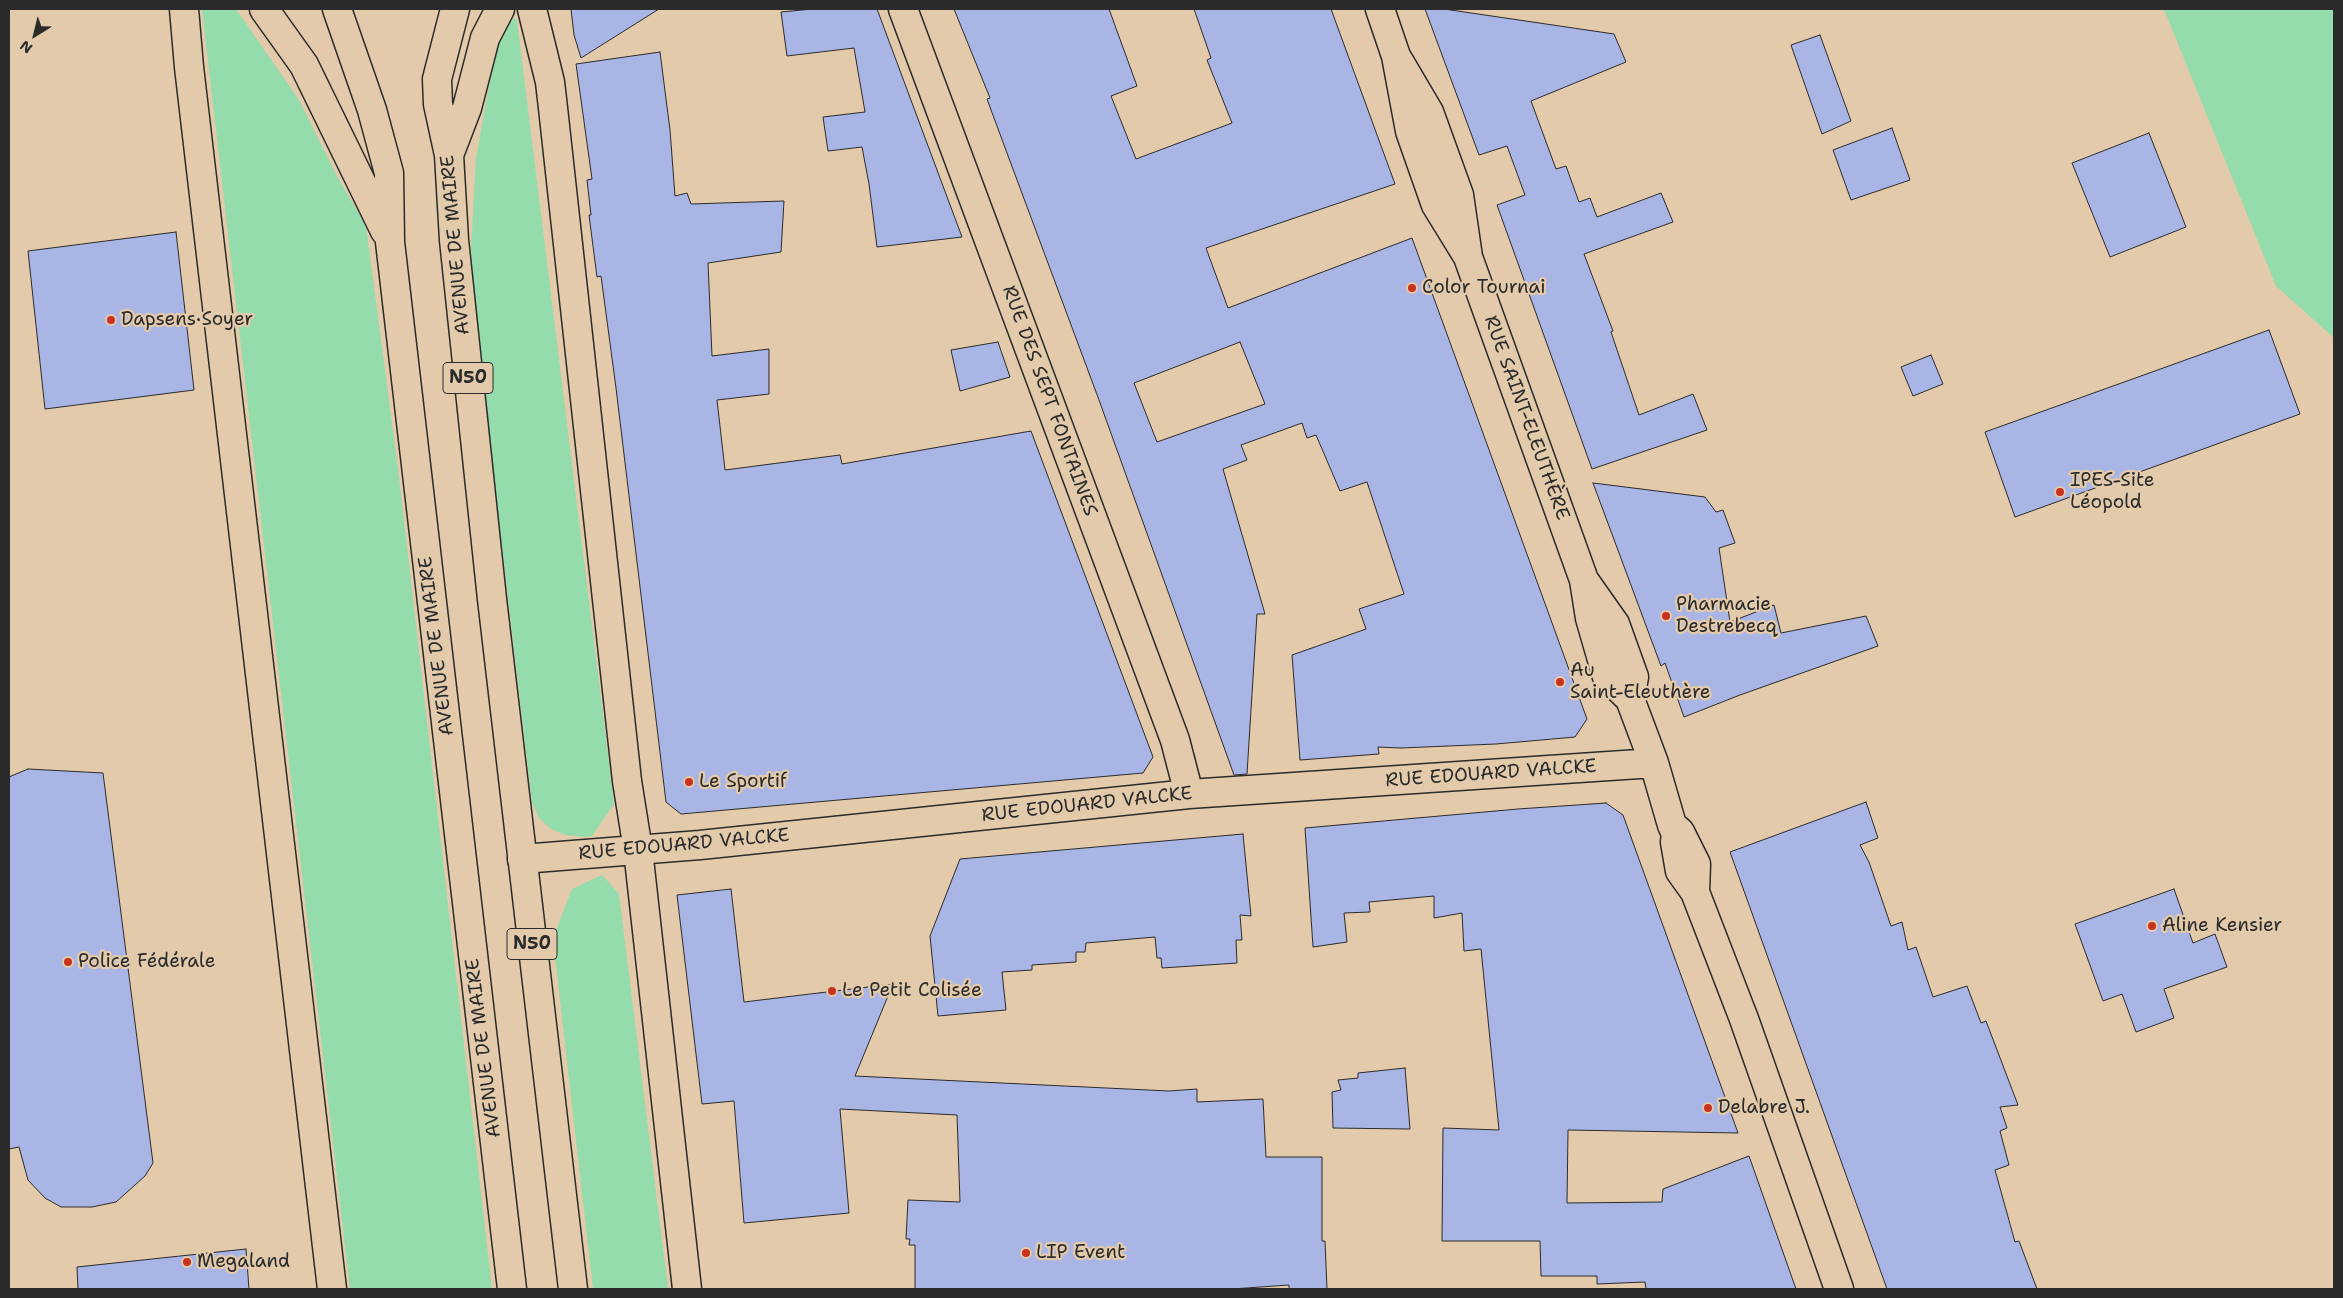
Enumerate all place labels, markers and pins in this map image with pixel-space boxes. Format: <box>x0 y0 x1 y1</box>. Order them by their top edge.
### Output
place label: Color Tournai <box>1422 277 1546 299</box>
marker: Color Tournai <box>1406 282 1418 294</box>
place label: Dapsens·Soyer <box>121 309 253 331</box>
marker: Dapsens·Soyer <box>105 314 117 326</box>
place label: IPES-Site Léopold <box>2070 470 2155 514</box>
marker: IPES-Site Léopold <box>2054 486 2066 498</box>
place label: Pharmacie Destrebecq <box>1676 594 1776 638</box>
marker: Pharmacie Destrebecq <box>1660 610 1672 622</box>
place label: Au Saint-Eleuthère <box>1570 660 1711 704</box>
marker: Au Saint-Eleuthère <box>1554 676 1566 688</box>
place label: Le Sportif <box>699 771 787 793</box>
marker: Le Sportif <box>683 776 695 788</box>
place label: Aline Kensier <box>2162 915 2282 937</box>
marker: Aline Kensier <box>2146 920 2158 932</box>
place label: Police Fédérale <box>78 951 215 973</box>
marker: Police Fédérale <box>62 956 74 968</box>
place label: Le Petit Colisée <box>842 980 982 1002</box>
marker: Le Petit Colisée <box>826 985 838 997</box>
place label: Delabre J. <box>1718 1097 1810 1119</box>
marker: Delabre J. <box>1702 1102 1714 1114</box>
place label: LIP Event <box>1036 1242 1125 1264</box>
marker: LIP Event <box>1020 1247 1032 1259</box>
place label: Megaland <box>197 1251 290 1273</box>
marker: Megaland <box>181 1256 193 1268</box>

